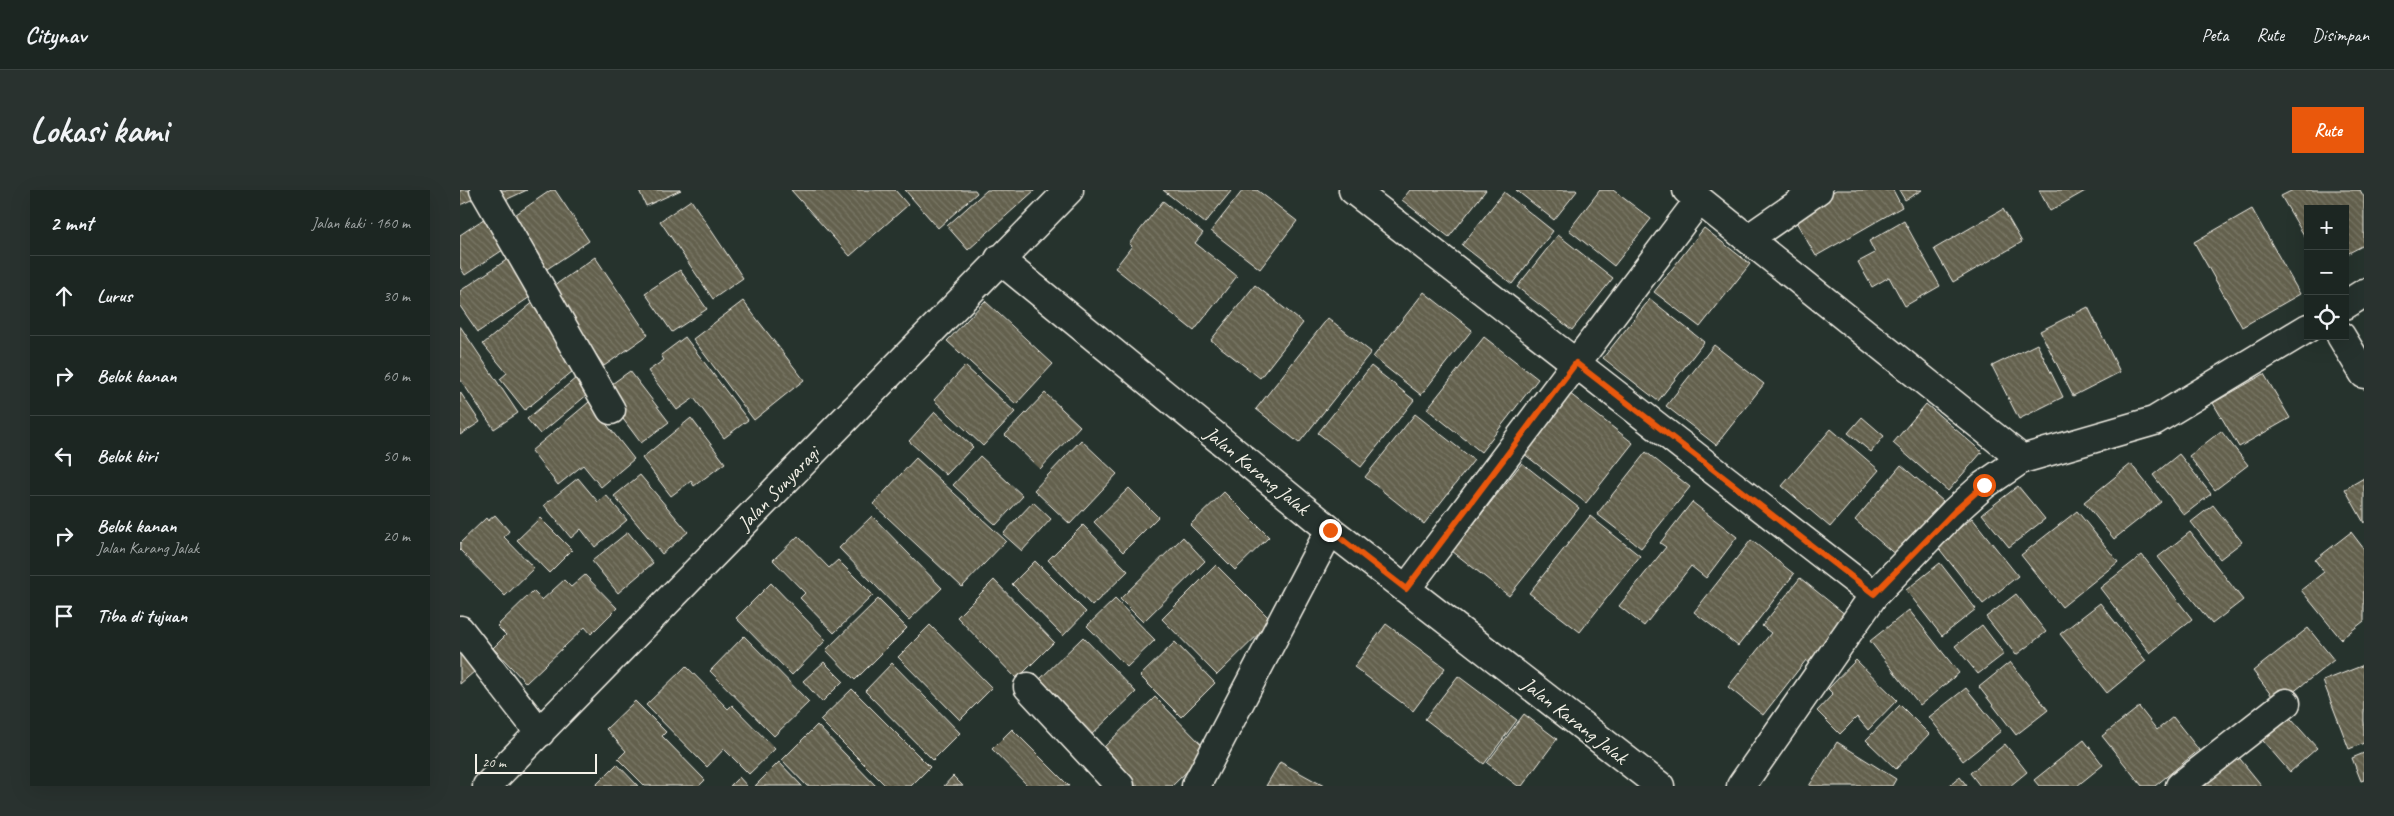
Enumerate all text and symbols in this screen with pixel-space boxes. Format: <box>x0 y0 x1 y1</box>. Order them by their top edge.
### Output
text: Citynav <box>25 20 86 50</box>
text: Peta <box>2202 24 2229 46</box>
text: Rute <box>2257 24 2284 46</box>
text: Disimpan <box>2312 24 2369 46</box>
button: Rute <box>2292 107 2364 153</box>
text: Lokasi kami <box>30 108 168 153</box>
map controls <box>2304 205 2349 340</box>
button: + <box>2304 205 2349 250</box>
text: 2 mnt <box>50 210 93 236</box>
text: Jalan kaki · 160 m <box>312 213 410 233</box>
button: − <box>2304 250 2349 295</box>
icon: ahead <box>50 282 78 310</box>
text: Lurus <box>97 284 132 308</box>
text: 30 m <box>383 286 410 306</box>
button: locate <box>2304 295 2349 340</box>
icon: right <box>50 362 78 390</box>
text: Belok kanan <box>97 364 176 388</box>
text: 60 m <box>383 366 410 386</box>
street label: Jalan Karang Jalak <box>1199 420 1315 521</box>
street label: Jalan Sunyaragi <box>731 439 826 536</box>
icon: left <box>50 442 78 470</box>
text: Belok kiri <box>97 444 157 468</box>
text: 50 m <box>383 446 410 466</box>
route start <box>1973 474 1996 497</box>
text: Belok kanan <box>97 514 176 538</box>
route end <box>1319 519 1342 542</box>
icon: right <box>50 522 78 550</box>
text: 20 m <box>383 526 410 546</box>
text: Jalan Karang Jalak <box>97 538 199 558</box>
icon: arrive <box>50 602 78 630</box>
text: Tiba di tujuan <box>97 604 187 628</box>
street label: Jalan Karang Jalak <box>1516 671 1634 770</box>
scale bar <box>475 751 598 774</box>
text: 20 m <box>482 754 506 771</box>

